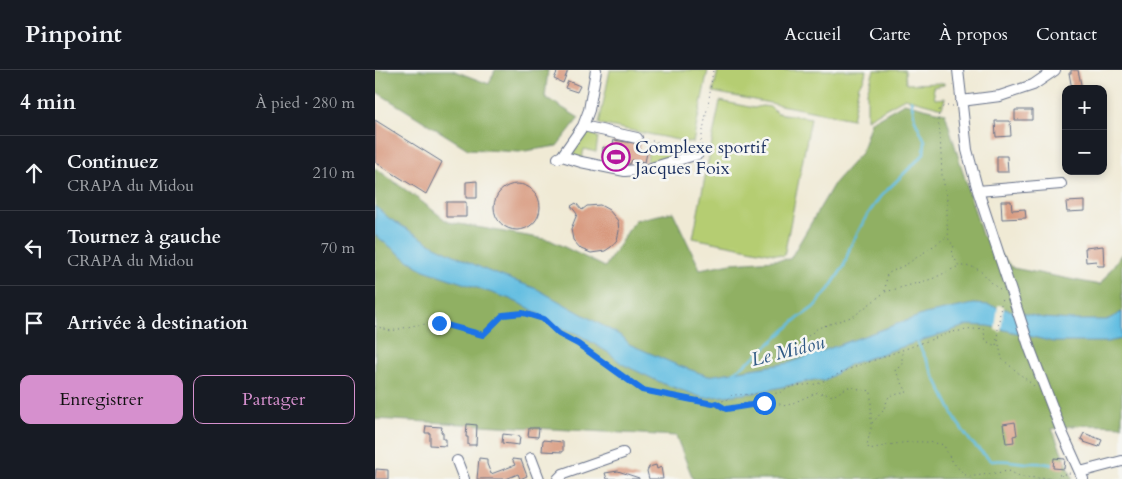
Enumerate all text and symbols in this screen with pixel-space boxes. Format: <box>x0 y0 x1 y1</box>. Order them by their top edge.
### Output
text: Pinpoint <box>25 18 122 51</box>
text: Accueil <box>784 22 841 47</box>
text: Carte <box>869 22 911 47</box>
text: À propos <box>939 22 1008 47</box>
text: Contact <box>1036 22 1097 47</box>
map controls <box>1062 85 1107 175</box>
button: + <box>1062 85 1107 130</box>
text: 4 min <box>20 88 76 117</box>
text: À pied · 280 m <box>255 92 355 114</box>
button: − <box>1062 130 1107 175</box>
place label: Complexe sportif Jacques Foix <box>632 135 770 181</box>
sports icon: Complexe sportif Jacques Foix <box>601 142 631 172</box>
text: Continuez <box>67 149 158 175</box>
icon: ahead <box>20 159 48 187</box>
text: 210 m <box>313 162 355 184</box>
text: CRAPA du Midou <box>67 175 194 197</box>
text: Tournez à gauche <box>67 224 221 250</box>
icon: left <box>20 234 48 262</box>
text: 70 m <box>321 237 355 259</box>
text: CRAPA du Midou <box>67 250 194 272</box>
icon: arrive <box>20 309 48 337</box>
text: Arrivée à destination <box>67 310 248 336</box>
route end <box>428 312 451 335</box>
water label: Le Midou <box>748 329 828 373</box>
button: Enregistrer <box>20 375 183 424</box>
button: Partager <box>193 375 355 424</box>
route start <box>753 392 776 415</box>

